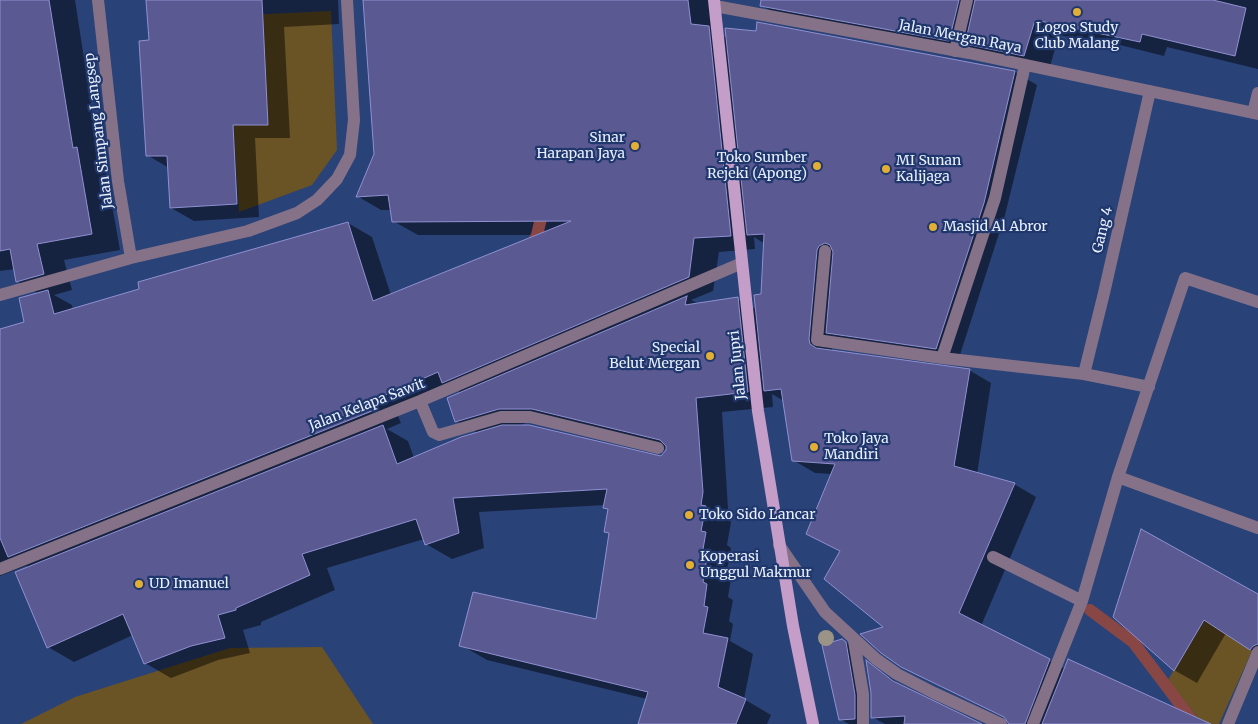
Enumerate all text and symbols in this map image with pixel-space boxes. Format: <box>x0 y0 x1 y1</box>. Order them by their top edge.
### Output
marker: Logos Study Club Malang <box>1071 6 1083 18</box>
street label: Jalan Mergan Raya <box>897 17 1023 57</box>
place label: Logos Study Club Malang <box>1035 20 1119 52</box>
street label: Jalan Simpang Langsep <box>81 52 117 210</box>
place label: Sinar Harapan Jaya <box>536 130 625 162</box>
marker: Sinar Harapan Jaya <box>629 140 641 152</box>
place label: Toko Sumber Rejeki (Apong) <box>707 150 807 182</box>
place label: MI Sunan Kalijaga <box>896 153 961 186</box>
marker: Toko Sumber Rejeki (Apong) <box>811 160 823 172</box>
marker: MI Sunan Kalijaga <box>880 163 892 175</box>
street label: Gang 4 <box>1090 205 1116 255</box>
place label: Masjid Al Abror <box>943 219 1048 235</box>
marker: Masjid Al Abror <box>927 221 939 233</box>
street label: Jalan Jupri <box>726 330 750 400</box>
place label: Special Belut Mergan <box>609 340 700 372</box>
marker: Special Belut Mergan <box>704 350 716 362</box>
street label: Jalan Kelapa Sawit <box>307 375 427 435</box>
place label: Toko Jaya Mandiri <box>824 431 889 464</box>
marker: Toko Jaya Mandiri <box>808 441 820 453</box>
place label: Toko Sido Lancar <box>699 507 816 523</box>
marker: Toko Sido Lancar <box>683 509 695 521</box>
place label: Koperasi Unggul Makmur <box>700 549 812 582</box>
marker: Koperasi Unggul Makmur <box>684 559 696 571</box>
place label: UD Imanuel <box>149 576 229 592</box>
marker: UD Imanuel <box>133 578 145 590</box>

